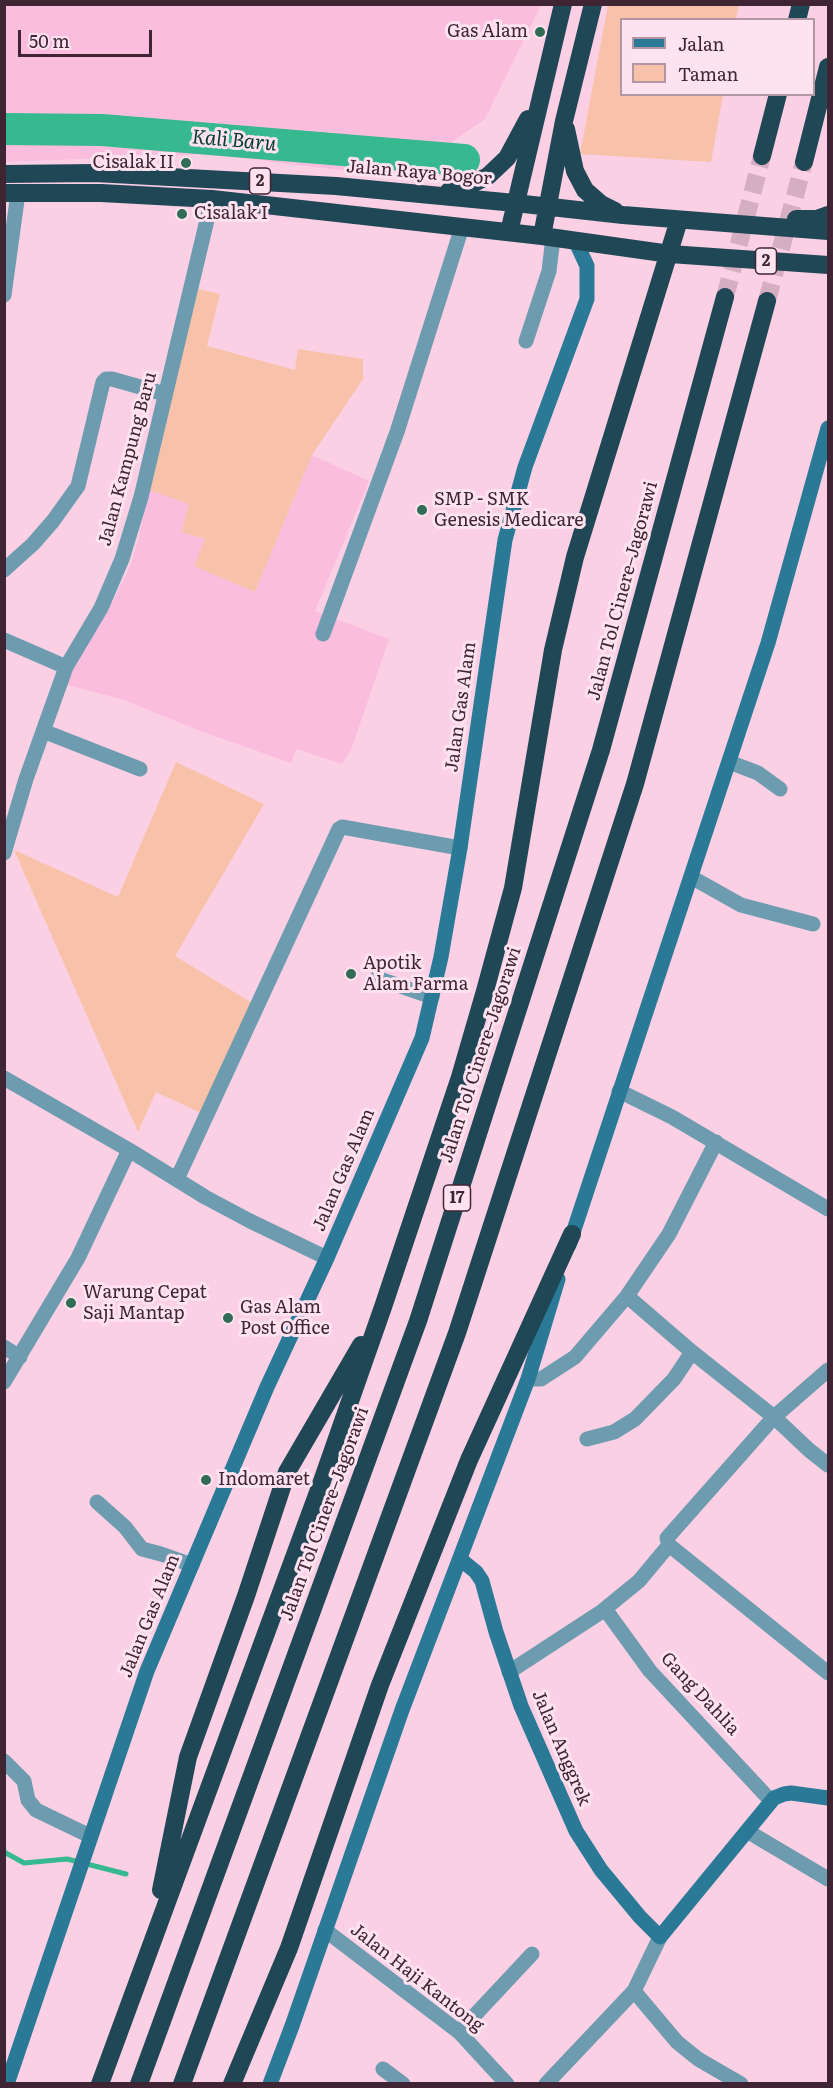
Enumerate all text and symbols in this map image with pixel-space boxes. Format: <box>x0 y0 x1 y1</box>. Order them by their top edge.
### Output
scale bar <box>21 18 154 56</box>
legend <box>620 18 815 96</box>
place label: Gas Alam <box>447 21 528 43</box>
marker: Gas Alam <box>533 25 547 39</box>
text: 50 m <box>29 27 70 54</box>
text: Jalan <box>678 30 724 57</box>
text: Taman <box>678 60 738 87</box>
water label: Kali Baru <box>191 125 277 157</box>
place label: Cisalak II <box>93 152 174 174</box>
marker: Cisalak II <box>179 156 193 170</box>
street label: Jalan Raya Bogor <box>345 156 493 190</box>
road number: 2 <box>250 168 270 194</box>
place label: Cisalak I <box>194 203 268 225</box>
marker: Cisalak I <box>175 207 189 221</box>
road number: 2 <box>756 248 777 274</box>
street label: Jalan Kampung Baru <box>94 370 162 548</box>
street label: Jalan Tol Cinere–Jagorawi <box>583 479 663 703</box>
place label: SMP - SMK Genesis Medicare <box>434 489 584 532</box>
marker: SMP - SMK Genesis Medicare <box>415 503 429 517</box>
street label: Jalan Gas Alam <box>441 641 481 773</box>
street label: Jalan Tol Cinere–Jagorawi <box>436 944 526 1166</box>
place label: Apotik Alam Farma <box>363 953 468 996</box>
marker: Apotik Alam Farma <box>344 967 358 981</box>
street label: Jalan Gas Alam <box>308 1105 380 1235</box>
road number: 17 <box>444 1185 470 1211</box>
place label: Warung Cepat Saji Mantap <box>83 1282 207 1324</box>
marker: Warung Cepat Saji Mantap <box>64 1296 78 1310</box>
place label: Gas Alam Post Office <box>240 1297 330 1340</box>
marker: Gas Alam Post Office <box>221 1311 235 1325</box>
street label: Jalan Tol Cinere–Jagorawi <box>276 1404 374 1624</box>
place label: Indomaret <box>218 1469 310 1491</box>
marker: Indomaret <box>199 1473 213 1487</box>
street label: Jalan Gas Alam <box>115 1551 185 1681</box>
street label: Gang Dahlia <box>656 1648 744 1740</box>
street label: Jalan Anggrek <box>527 1687 595 1809</box>
street label: Jalan Haji Kantong <box>346 1919 488 2037</box>

